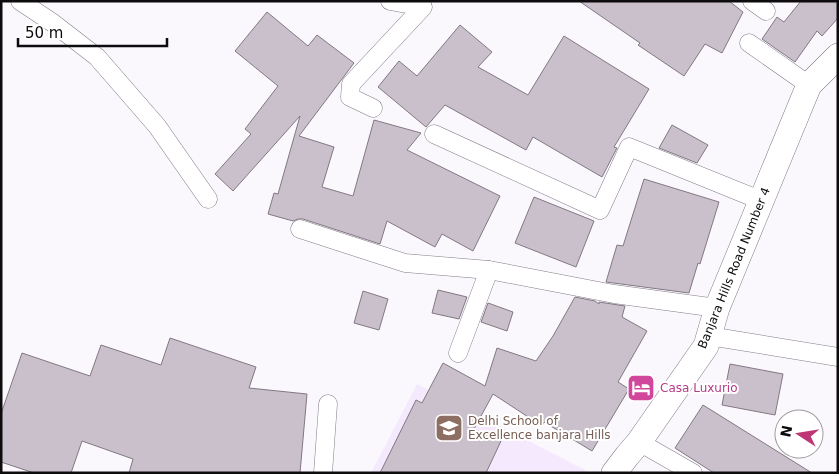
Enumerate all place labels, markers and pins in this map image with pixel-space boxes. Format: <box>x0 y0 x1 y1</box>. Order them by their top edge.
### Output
hotel icon: Casa Luxurio <box>626 373 656 403</box>
place label: Casa Luxurio <box>660 381 738 395</box>
school or university icon: Delhi School of Excellence banjara Hills <box>434 413 464 443</box>
place label: Delhi School of Excellence banjara Hills <box>468 414 611 442</box>

